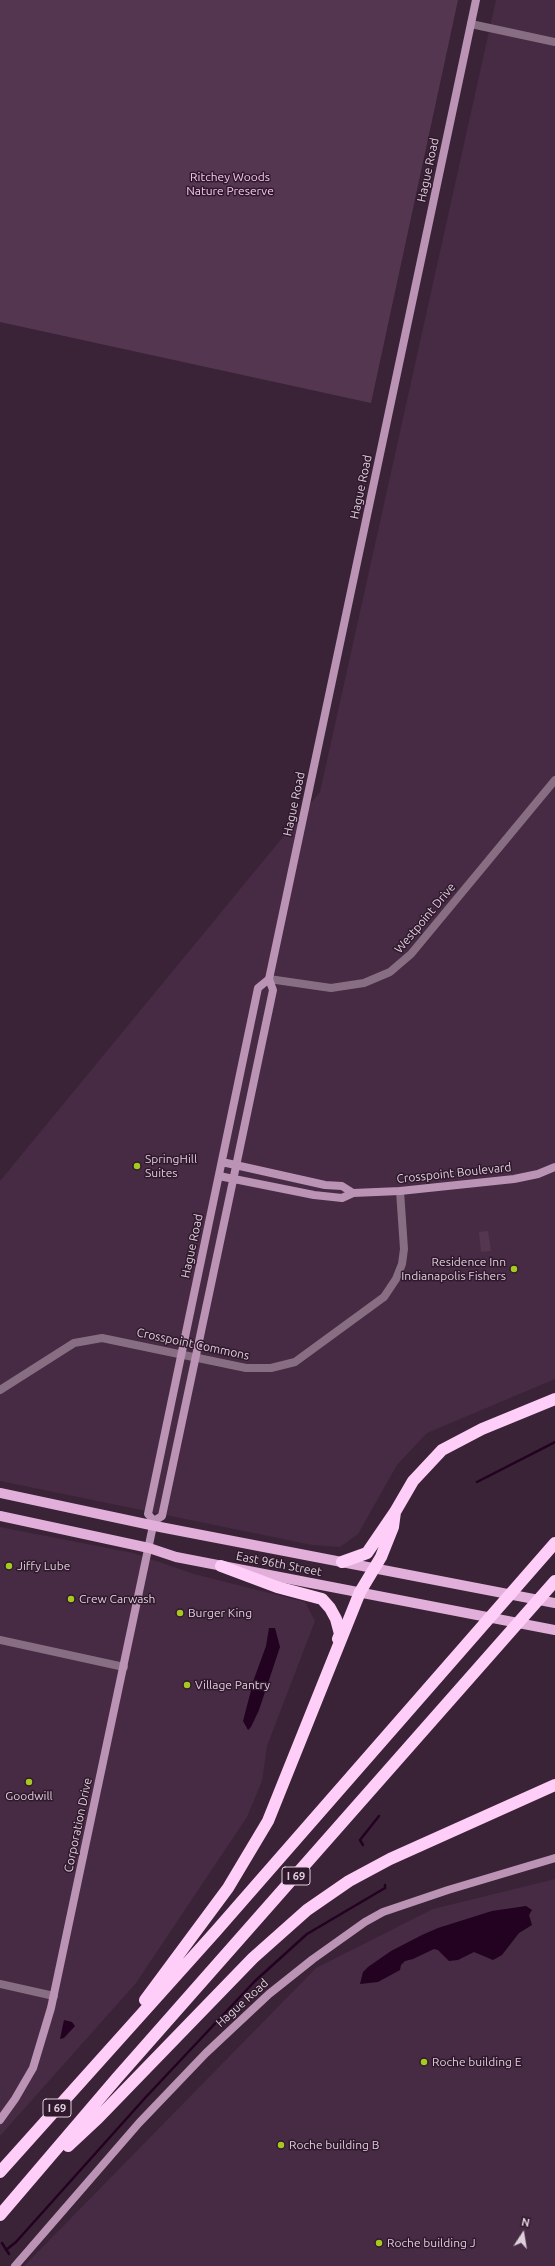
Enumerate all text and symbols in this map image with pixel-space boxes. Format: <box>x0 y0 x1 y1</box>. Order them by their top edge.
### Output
street label: Hague Road <box>414 137 442 203</box>
park label: Ritchey Woods Nature Preserve <box>186 170 274 198</box>
street label: Hague Road <box>347 454 375 520</box>
street label: Hague Road <box>280 771 308 837</box>
street label: Westpoint Drive <box>391 880 459 956</box>
place label: SpringHill Suites <box>145 1152 197 1180</box>
street label: Crosspoint Boulevard <box>396 1160 512 1186</box>
marker: SpringHill Suites <box>132 1161 142 1171</box>
street label: Hague Road <box>178 1213 206 1279</box>
place label: Residence Inn Indianapolis Fishers <box>401 1255 506 1283</box>
marker: Residence Inn Indianapolis Fishers <box>509 1264 519 1274</box>
street label: Crosspoint Commons <box>135 1325 251 1363</box>
street label: East 96th Street <box>235 1549 323 1579</box>
place label: Jiffy Lube <box>17 1559 70 1573</box>
marker: Jiffy Lube <box>4 1561 14 1571</box>
place label: Crew Carwash <box>79 1592 155 1606</box>
marker: Crew Carwash <box>66 1594 76 1604</box>
place label: Burger King <box>188 1606 252 1620</box>
marker: Burger King <box>175 1608 185 1618</box>
place label: Village Pantry <box>195 1678 270 1692</box>
marker: Village Pantry <box>182 1680 192 1690</box>
street label: Corporation Drive <box>61 1776 95 1874</box>
marker: Goodwill <box>24 1777 34 1787</box>
place label: Goodwill <box>5 1789 53 1803</box>
road number: I 69 <box>282 1867 310 1885</box>
street label: Hague Road <box>213 1976 271 2030</box>
place label: Roche building E <box>432 2055 521 2069</box>
marker: Roche building E <box>419 2057 429 2067</box>
road number: I 69 <box>43 2099 71 2117</box>
place label: Roche building B <box>289 2138 379 2152</box>
marker: Roche building B <box>276 2140 286 2150</box>
north arrow <box>503 2214 543 2254</box>
text: N <box>520 2216 531 2229</box>
place label: Roche building J <box>387 2236 476 2250</box>
marker: Roche building J <box>374 2238 384 2248</box>

